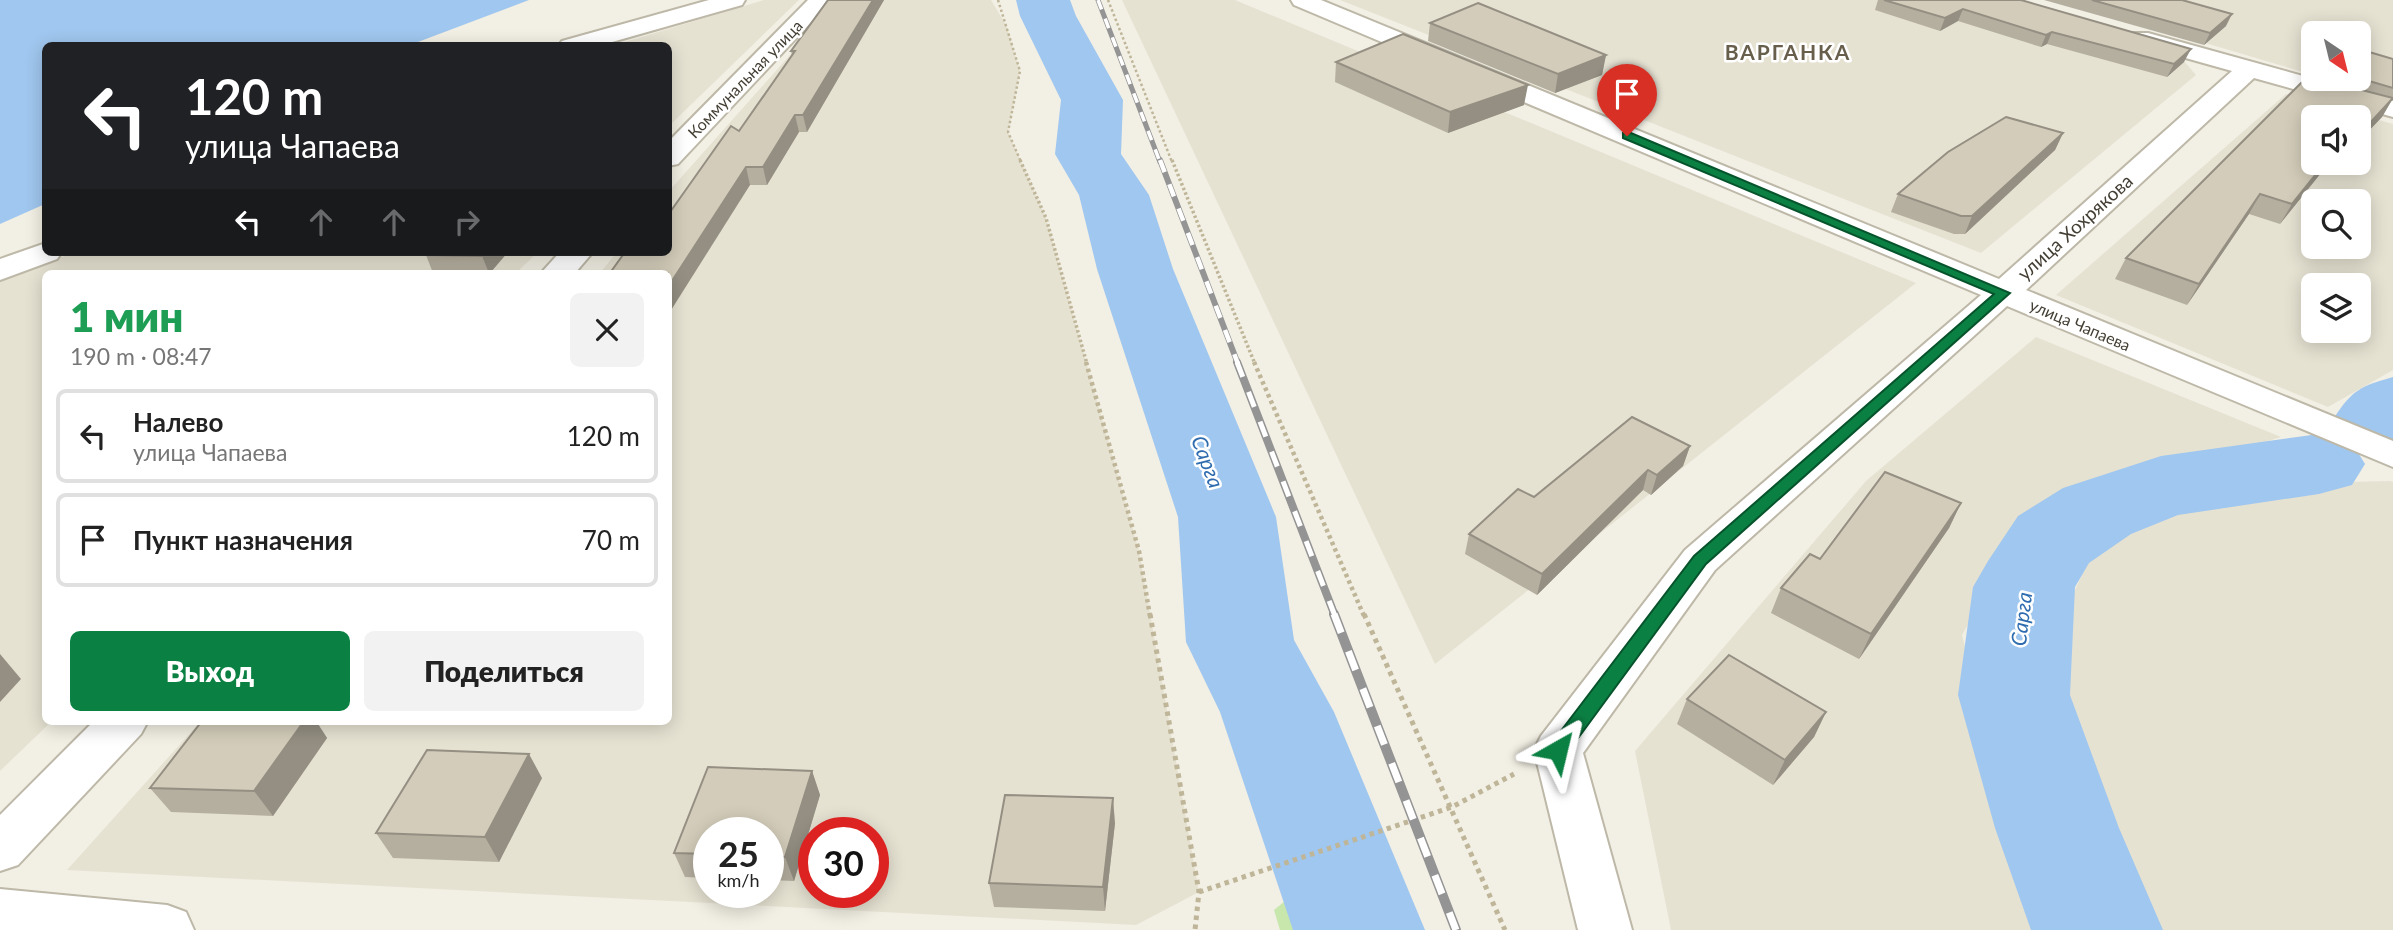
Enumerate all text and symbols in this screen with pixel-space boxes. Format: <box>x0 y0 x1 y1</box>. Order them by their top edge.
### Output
street label: Коммунальная улица <box>683 16 806 142</box>
north arrow <box>2301 21 2371 91</box>
map controls <box>2301 21 2371 343</box>
district label: ВАРГАНКА <box>1725 39 1851 64</box>
pin <box>1597 64 1657 136</box>
text: 120 m <box>185 67 323 125</box>
icon: left <box>70 70 161 161</box>
icon: arrive <box>1608 75 1646 113</box>
button: sound <box>2301 105 2371 175</box>
text: улица Чапаева <box>185 126 400 165</box>
street label: улица Хохрякова <box>2012 169 2137 284</box>
button: search <box>2301 189 2371 259</box>
icon: left <box>229 203 267 241</box>
icon: ahead <box>302 203 340 241</box>
icon: ahead <box>375 203 413 241</box>
icon: right <box>448 203 486 241</box>
button: layers <box>2301 273 2371 343</box>
text: 1 мин <box>70 291 184 341</box>
button: close <box>570 293 644 367</box>
street label: улица Чапаева <box>2027 295 2133 354</box>
text: 190 m · 08:47 <box>70 342 212 370</box>
text: Налево <box>133 406 223 438</box>
icon: left <box>74 417 112 455</box>
text: 120 m <box>567 420 640 452</box>
water label: Сарга <box>1187 432 1230 491</box>
text: улица Чапаева <box>133 438 287 466</box>
icon: arrive <box>74 521 112 559</box>
text: Пункт назначения <box>133 524 353 556</box>
text: 70 m <box>582 524 640 556</box>
water label: Сарга <box>2005 590 2036 647</box>
button: Выход <box>70 631 350 711</box>
button: Поделиться <box>364 631 644 711</box>
position arrow <box>1521 713 1595 787</box>
speed limit sign: 30 <box>798 817 889 908</box>
text: 25 <box>718 832 759 874</box>
text: km/h <box>717 869 760 891</box>

